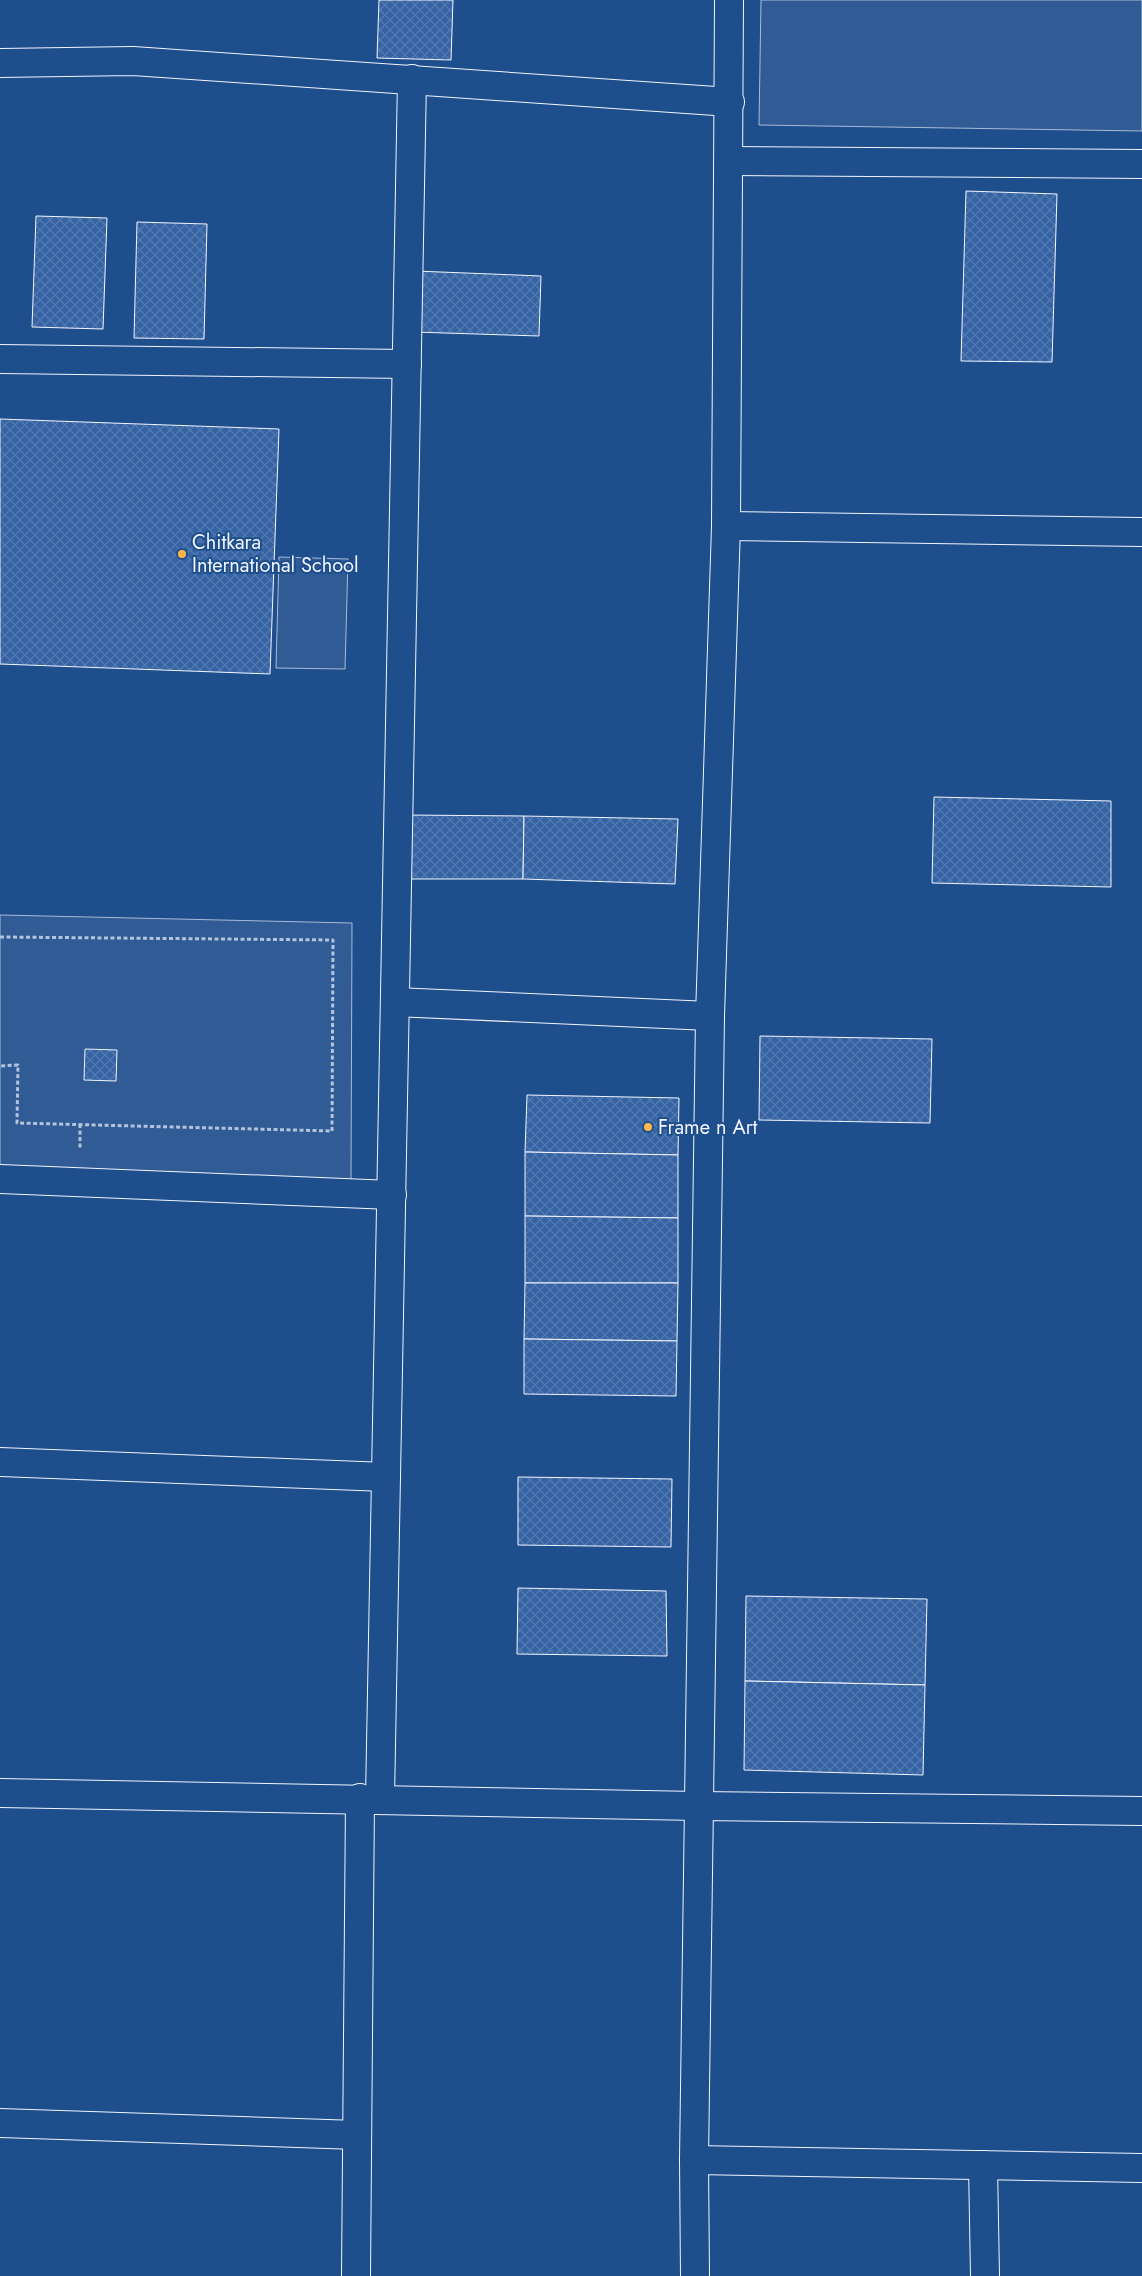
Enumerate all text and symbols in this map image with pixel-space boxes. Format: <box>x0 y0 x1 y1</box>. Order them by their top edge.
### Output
place label: Chitkara International School <box>192 528 359 580</box>
marker: Chitkara International School <box>176 548 188 560</box>
place label: Frame n Art <box>658 1113 758 1142</box>
marker: Frame n Art <box>642 1121 654 1133</box>

